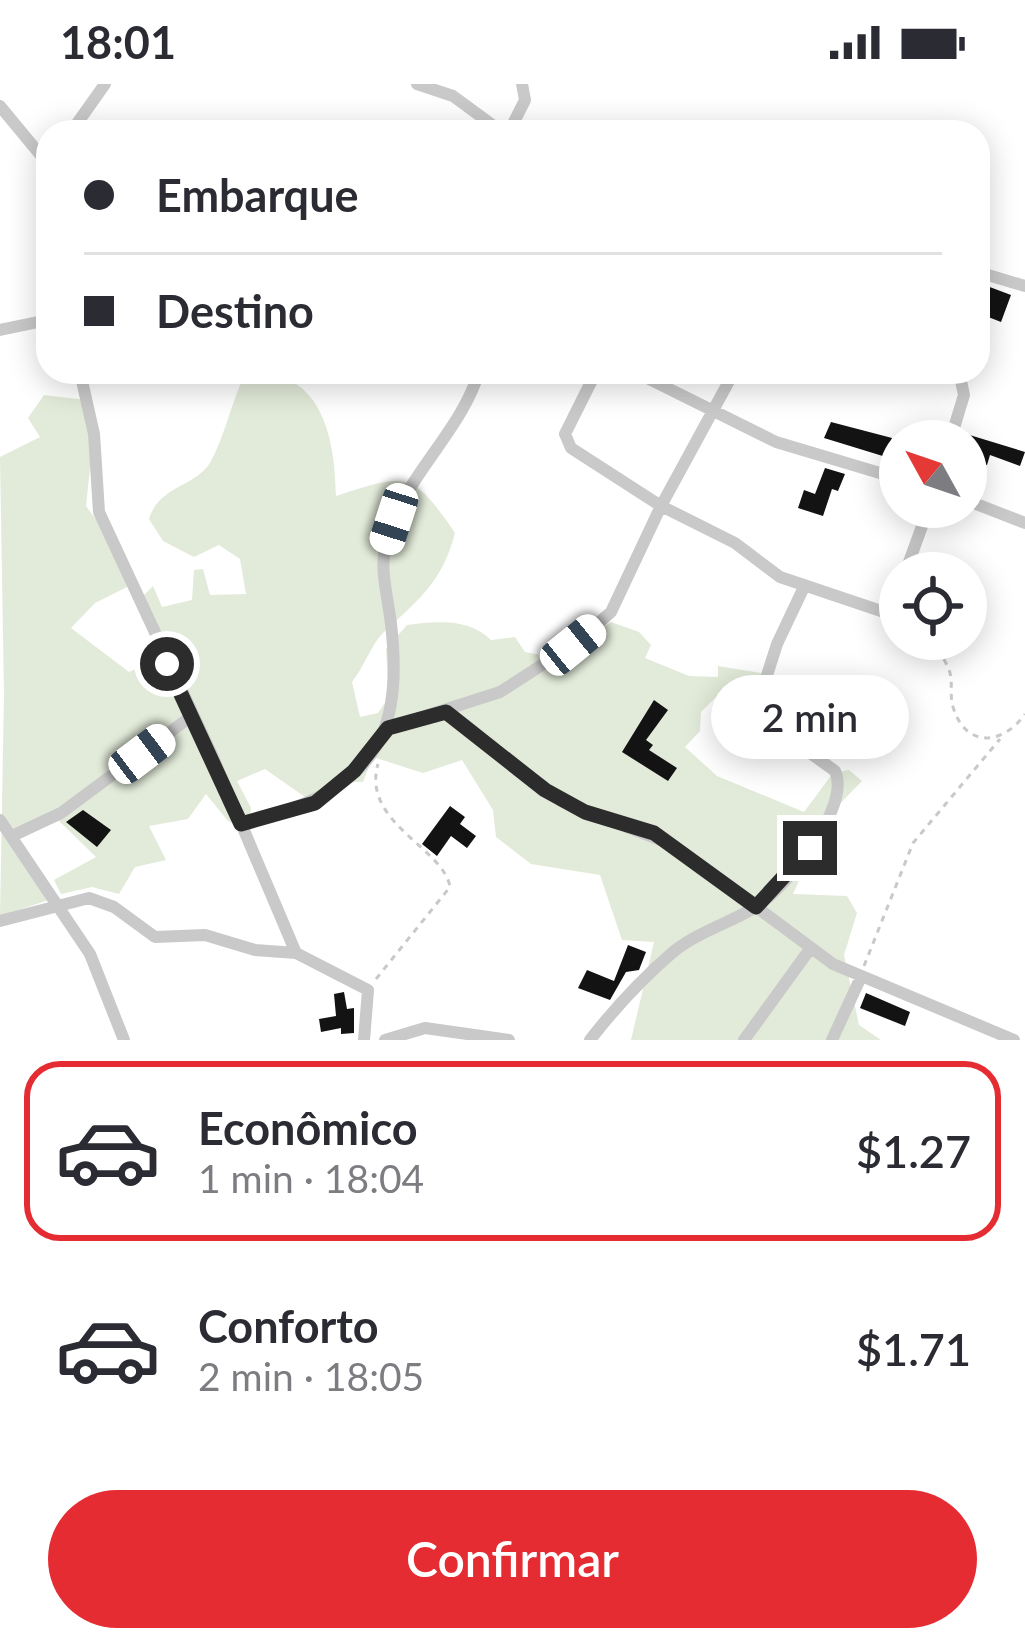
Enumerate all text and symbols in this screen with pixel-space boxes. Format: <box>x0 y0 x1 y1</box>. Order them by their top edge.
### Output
text: 18:01 <box>60 15 176 69</box>
text: Embarque <box>156 168 359 222</box>
text: Destino <box>156 284 314 338</box>
north arrow <box>879 420 987 528</box>
map controls <box>879 420 987 660</box>
car <box>366 479 422 559</box>
button: locate <box>879 552 987 660</box>
car <box>534 608 612 682</box>
route start <box>140 637 194 691</box>
callout: 2 min <box>711 674 909 758</box>
text: 2 min <box>762 694 858 740</box>
car <box>102 718 182 790</box>
route end <box>783 821 837 875</box>
icon: car <box>54 1097 162 1205</box>
text: Econômico <box>198 1101 418 1155</box>
text: $1.27 <box>856 1124 971 1178</box>
text: 1 min · 18:04 <box>198 1155 424 1201</box>
icon: car <box>54 1295 162 1403</box>
text: Conforto <box>198 1299 379 1353</box>
text: $1.71 <box>856 1322 971 1376</box>
text: 2 min · 18:05 <box>198 1353 424 1399</box>
button: Confirmar <box>48 1490 977 1628</box>

